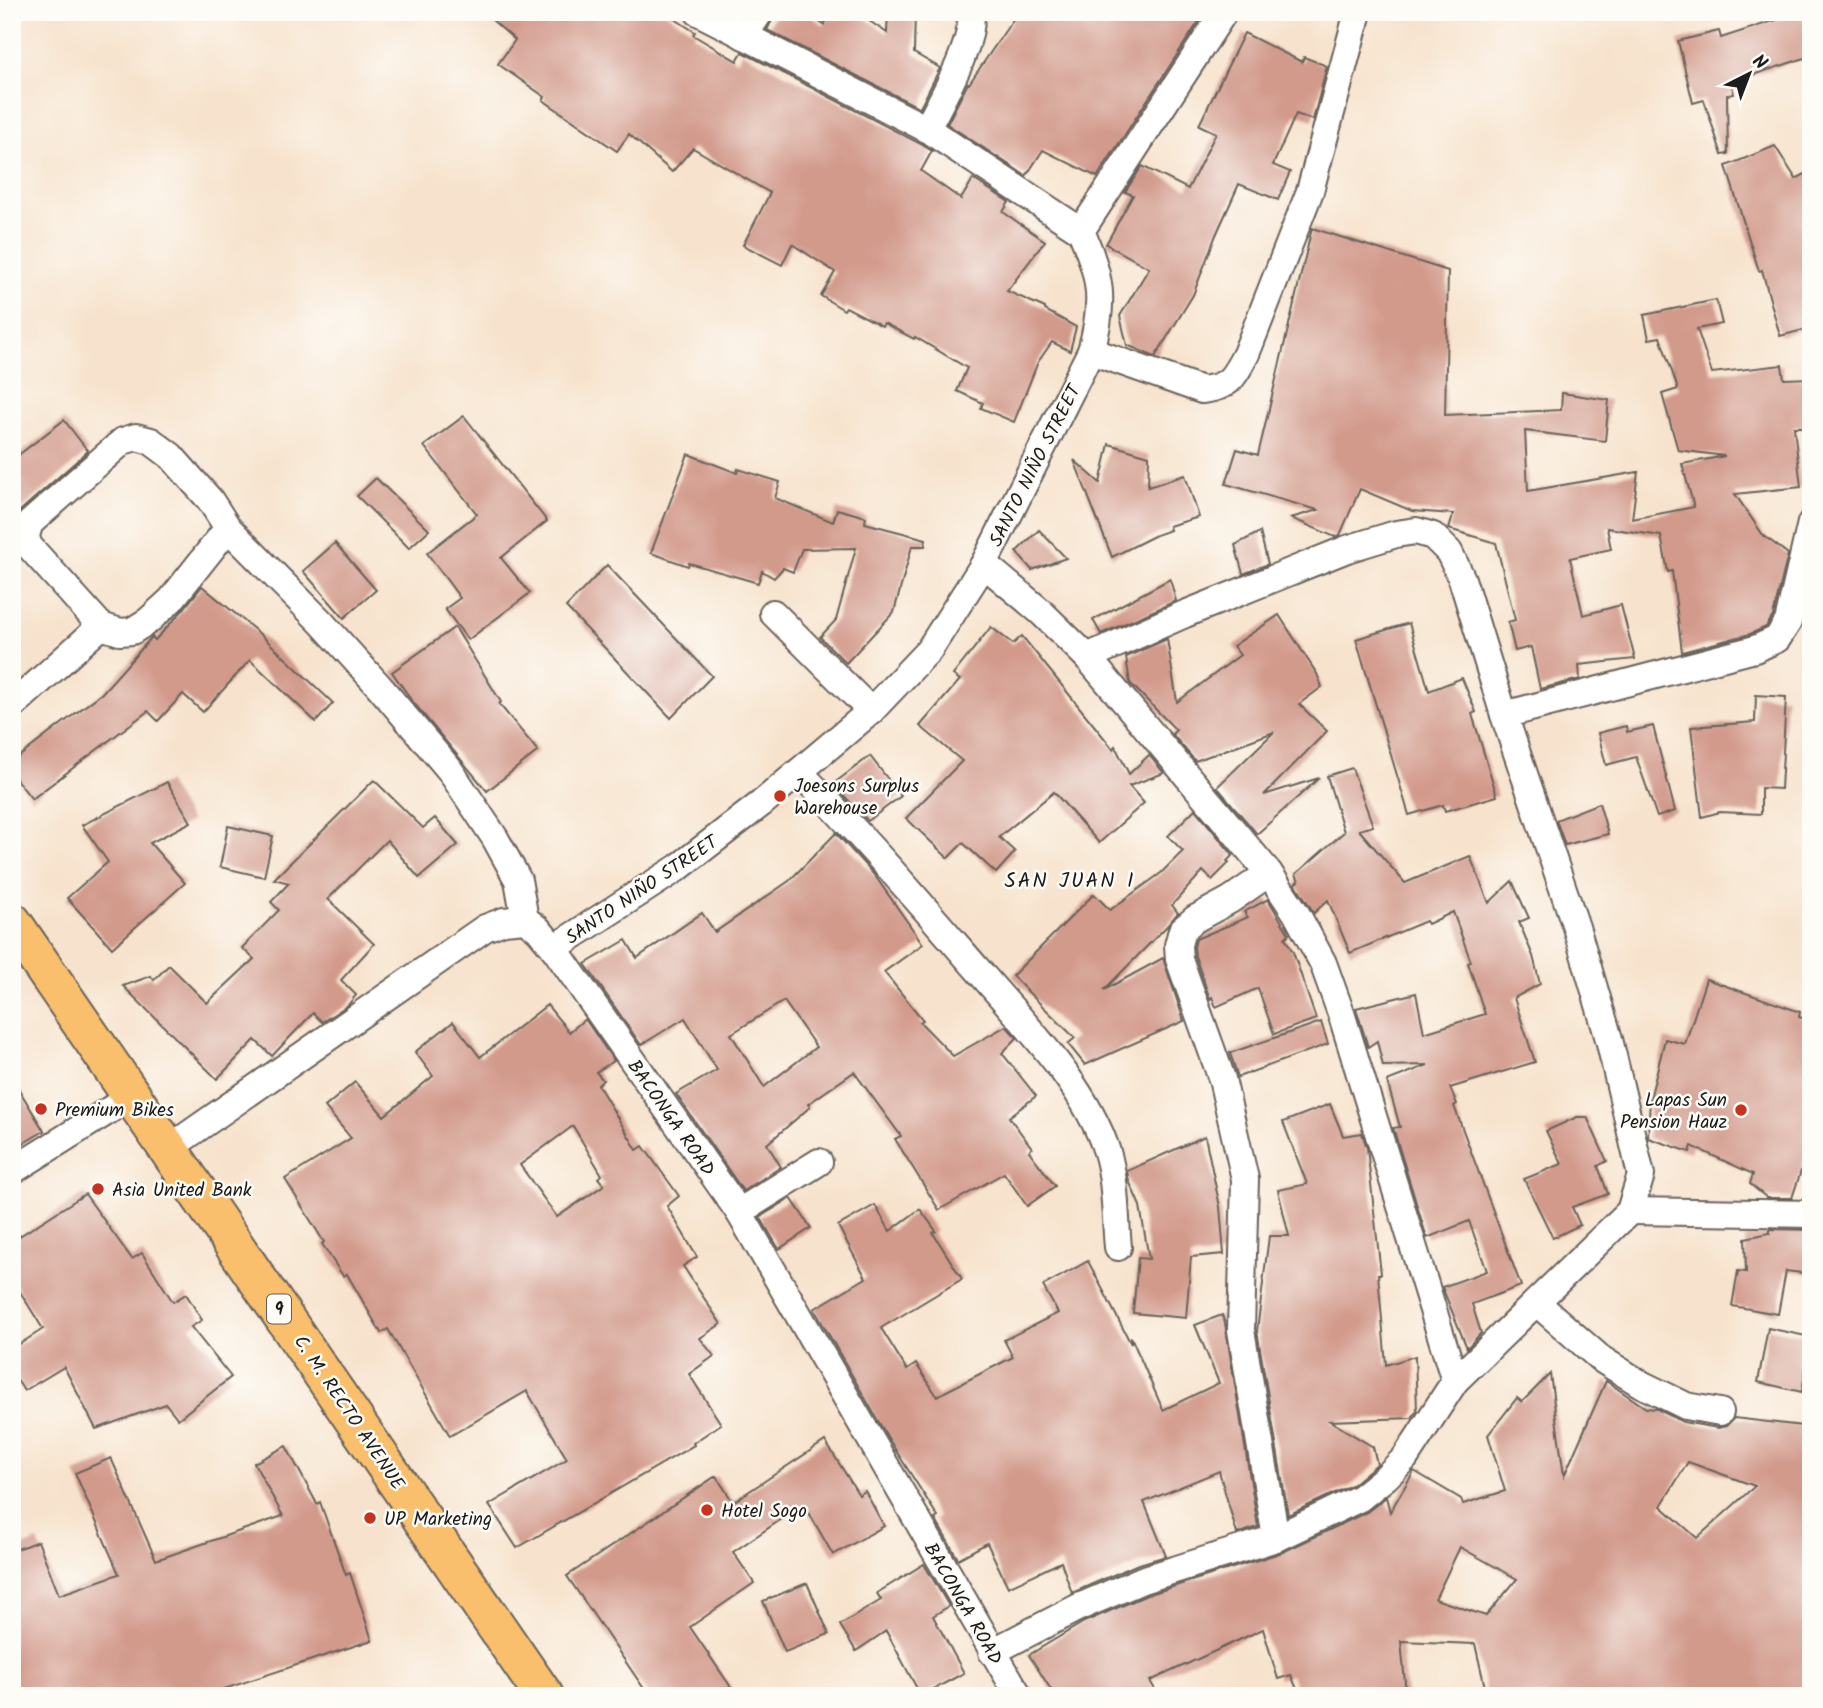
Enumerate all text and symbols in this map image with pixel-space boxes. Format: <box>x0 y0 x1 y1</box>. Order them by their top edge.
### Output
north arrow <box>1714 38 1784 108</box>
text: N <box>1745 48 1774 78</box>
street label: SANTO NIÑO STREET <box>982 378 1091 552</box>
place label: Joesons Surplus Warehouse <box>794 772 919 824</box>
marker: Joesons Surplus Warehouse <box>772 788 788 804</box>
street label: SANTO NIÑO STREET <box>560 827 726 953</box>
district label: SAN JUAN I <box>1005 865 1135 898</box>
street label: BACONGA ROAD <box>619 1053 722 1183</box>
place label: Lapas Sun Pension Hauz <box>1620 1086 1727 1138</box>
place label: Premium Bikes <box>55 1096 174 1126</box>
marker: Premium Bikes <box>33 1101 49 1117</box>
marker: Lapas Sun Pension Hauz <box>1733 1102 1749 1118</box>
place label: Asia United Bank <box>112 1176 252 1206</box>
marker: Asia United Bank <box>90 1181 106 1197</box>
road number: 9 <box>267 1294 291 1324</box>
street label: C. M. RECTO AVENUE <box>285 1329 412 1498</box>
place label: Hotel Sogo <box>721 1497 807 1527</box>
marker: Hotel Sogo <box>699 1502 715 1518</box>
place label: UP Marketing <box>384 1505 492 1535</box>
marker: UP Marketing <box>362 1510 378 1526</box>
street label: BACONGA ROAD <box>915 1537 1009 1671</box>

